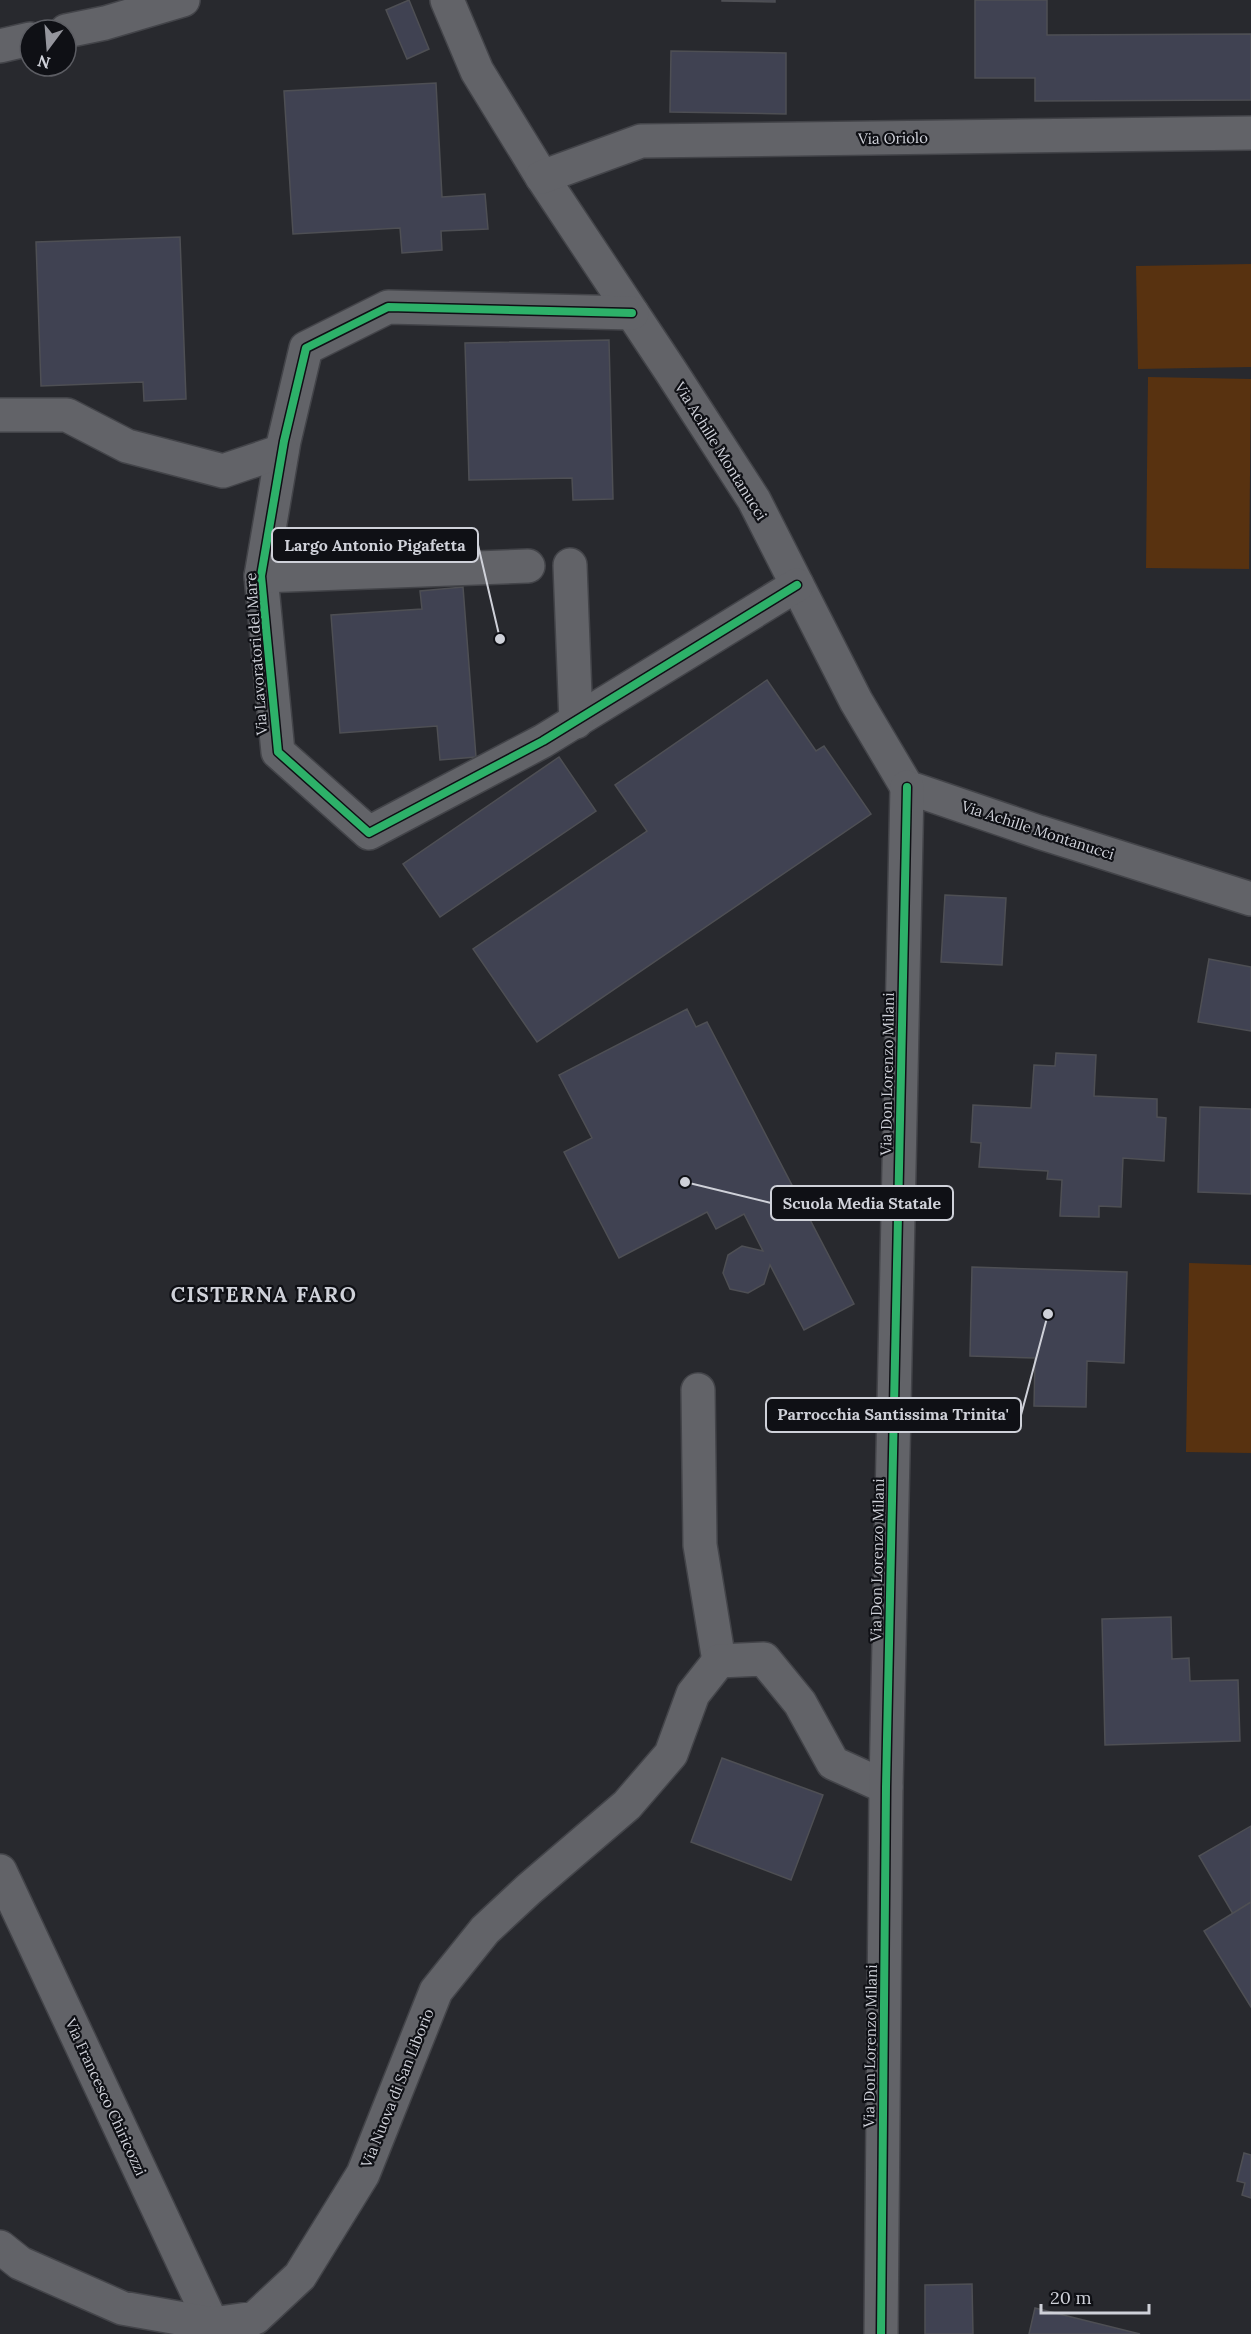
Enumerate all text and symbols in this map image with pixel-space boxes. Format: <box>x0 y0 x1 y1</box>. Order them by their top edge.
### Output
north arrow <box>18 18 78 78</box>
text: N <box>35 51 53 74</box>
street label: Via Oriolo <box>857 128 928 148</box>
street label: Via Achille Montanucci <box>670 378 771 524</box>
callout: Largo Antonio Pigafetta <box>272 528 478 562</box>
text: Largo Antonio Pigafetta <box>284 535 466 555</box>
street label: Via Lavoratori del Mare <box>241 572 271 737</box>
street label: Via Achille Montanucci <box>958 796 1117 864</box>
street label: Via Don Lorenzo Milani <box>876 992 898 1157</box>
callout: Scuola Media Statale <box>771 1186 953 1220</box>
text: Scuola Media Statale <box>783 1193 942 1213</box>
district label: CISTERNA FARO <box>171 1281 357 1308</box>
callout: Parrocchia Santissima Trinita' <box>766 1398 1021 1432</box>
text: Parrocchia Santissima Trinita' <box>777 1404 1009 1424</box>
street label: Via Don Lorenzo Milani <box>866 1478 888 1643</box>
street label: Via Don Lorenzo Milani <box>859 1964 881 2129</box>
street label: Via Nuova di San Liborio <box>356 2005 438 2171</box>
street label: Via Francesco Chiricozzi <box>61 2015 151 2178</box>
scale bar <box>1041 2277 1149 2315</box>
text: 20 m <box>1050 2286 1092 2309</box>

